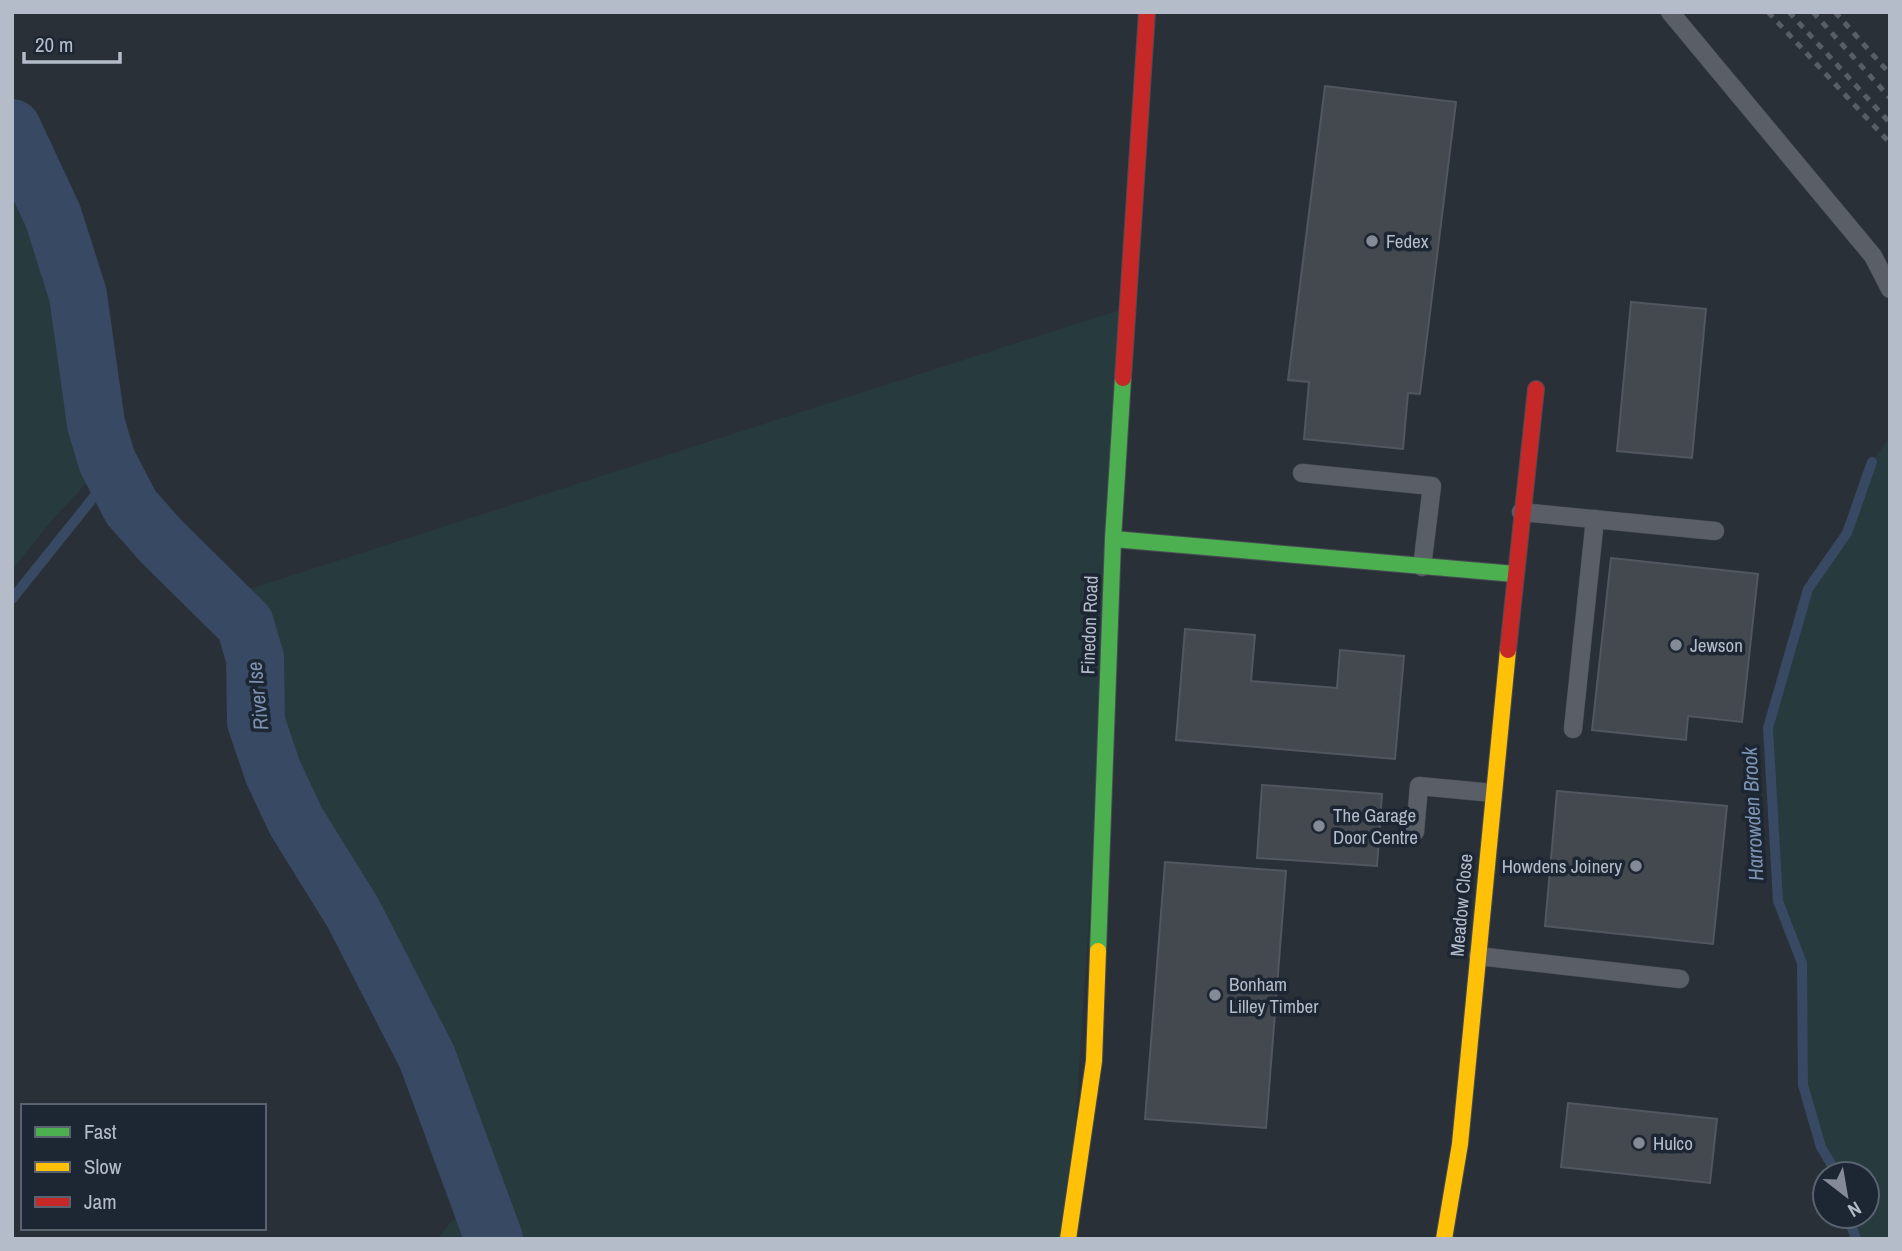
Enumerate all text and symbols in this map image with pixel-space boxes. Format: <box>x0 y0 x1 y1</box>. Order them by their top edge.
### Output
scale bar <box>24 21 121 65</box>
text: 20 m <box>35 30 73 59</box>
place label: Fedex <box>1386 228 1429 254</box>
marker: Fedex <box>1364 233 1380 249</box>
street label: Finedon Road <box>1074 575 1104 675</box>
place label: Jewson <box>1690 632 1743 658</box>
marker: Jewson <box>1668 637 1684 653</box>
water label: River Ise <box>239 660 276 732</box>
water label: Harrowden Brook <box>1734 745 1770 882</box>
place label: The Garage Door Centre <box>1333 802 1418 850</box>
marker: The Garage Door Centre <box>1311 818 1327 834</box>
street label: Meadow Close <box>1444 853 1478 957</box>
place label: Howdens Joinery <box>1502 853 1622 879</box>
marker: Howdens Joinery <box>1628 858 1644 874</box>
place label: Bonham Lilley Timber <box>1229 971 1319 1019</box>
marker: Bonham Lilley Timber <box>1207 987 1223 1003</box>
legend <box>21 1104 266 1230</box>
text: Fast <box>84 1117 117 1146</box>
place label: Hulco <box>1653 1130 1693 1156</box>
marker: Hulco <box>1631 1135 1647 1151</box>
text: Slow <box>84 1152 122 1181</box>
north arrow <box>1811 1160 1881 1230</box>
text: Jam <box>84 1187 117 1216</box>
text: N <box>1843 1196 1866 1224</box>

